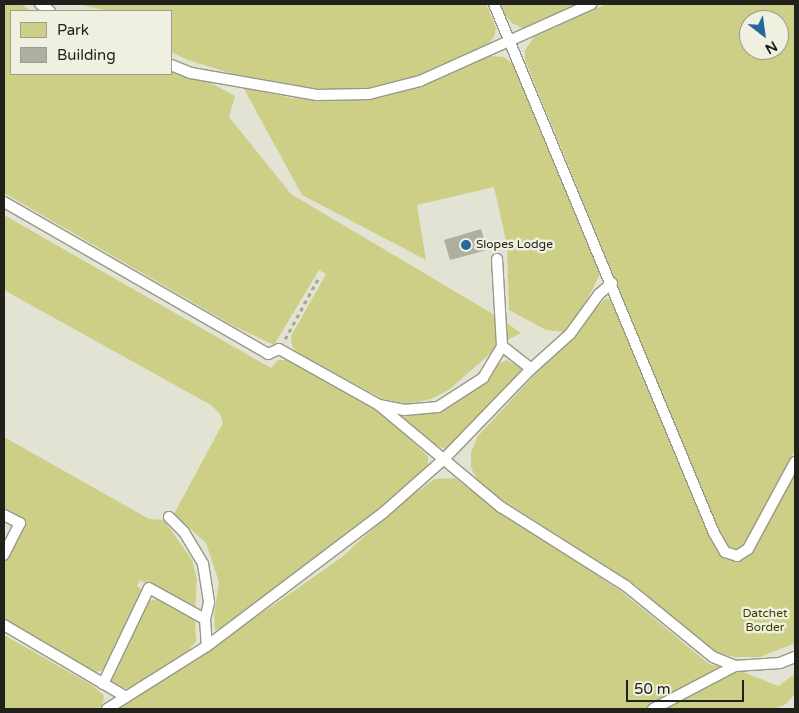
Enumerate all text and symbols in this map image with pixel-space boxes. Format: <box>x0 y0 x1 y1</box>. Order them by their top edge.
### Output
legend <box>10 10 172 75</box>
north arrow <box>739 10 789 60</box>
text: Park <box>57 21 89 39</box>
text: N <box>762 37 780 58</box>
text: Building <box>57 46 116 64</box>
place label: Slopes Lodge <box>476 238 553 252</box>
marker: Slopes Lodge <box>460 239 472 251</box>
park label: Datchet Border <box>742 607 788 635</box>
scale bar <box>629 670 746 702</box>
text: 50 m <box>634 680 671 698</box>

